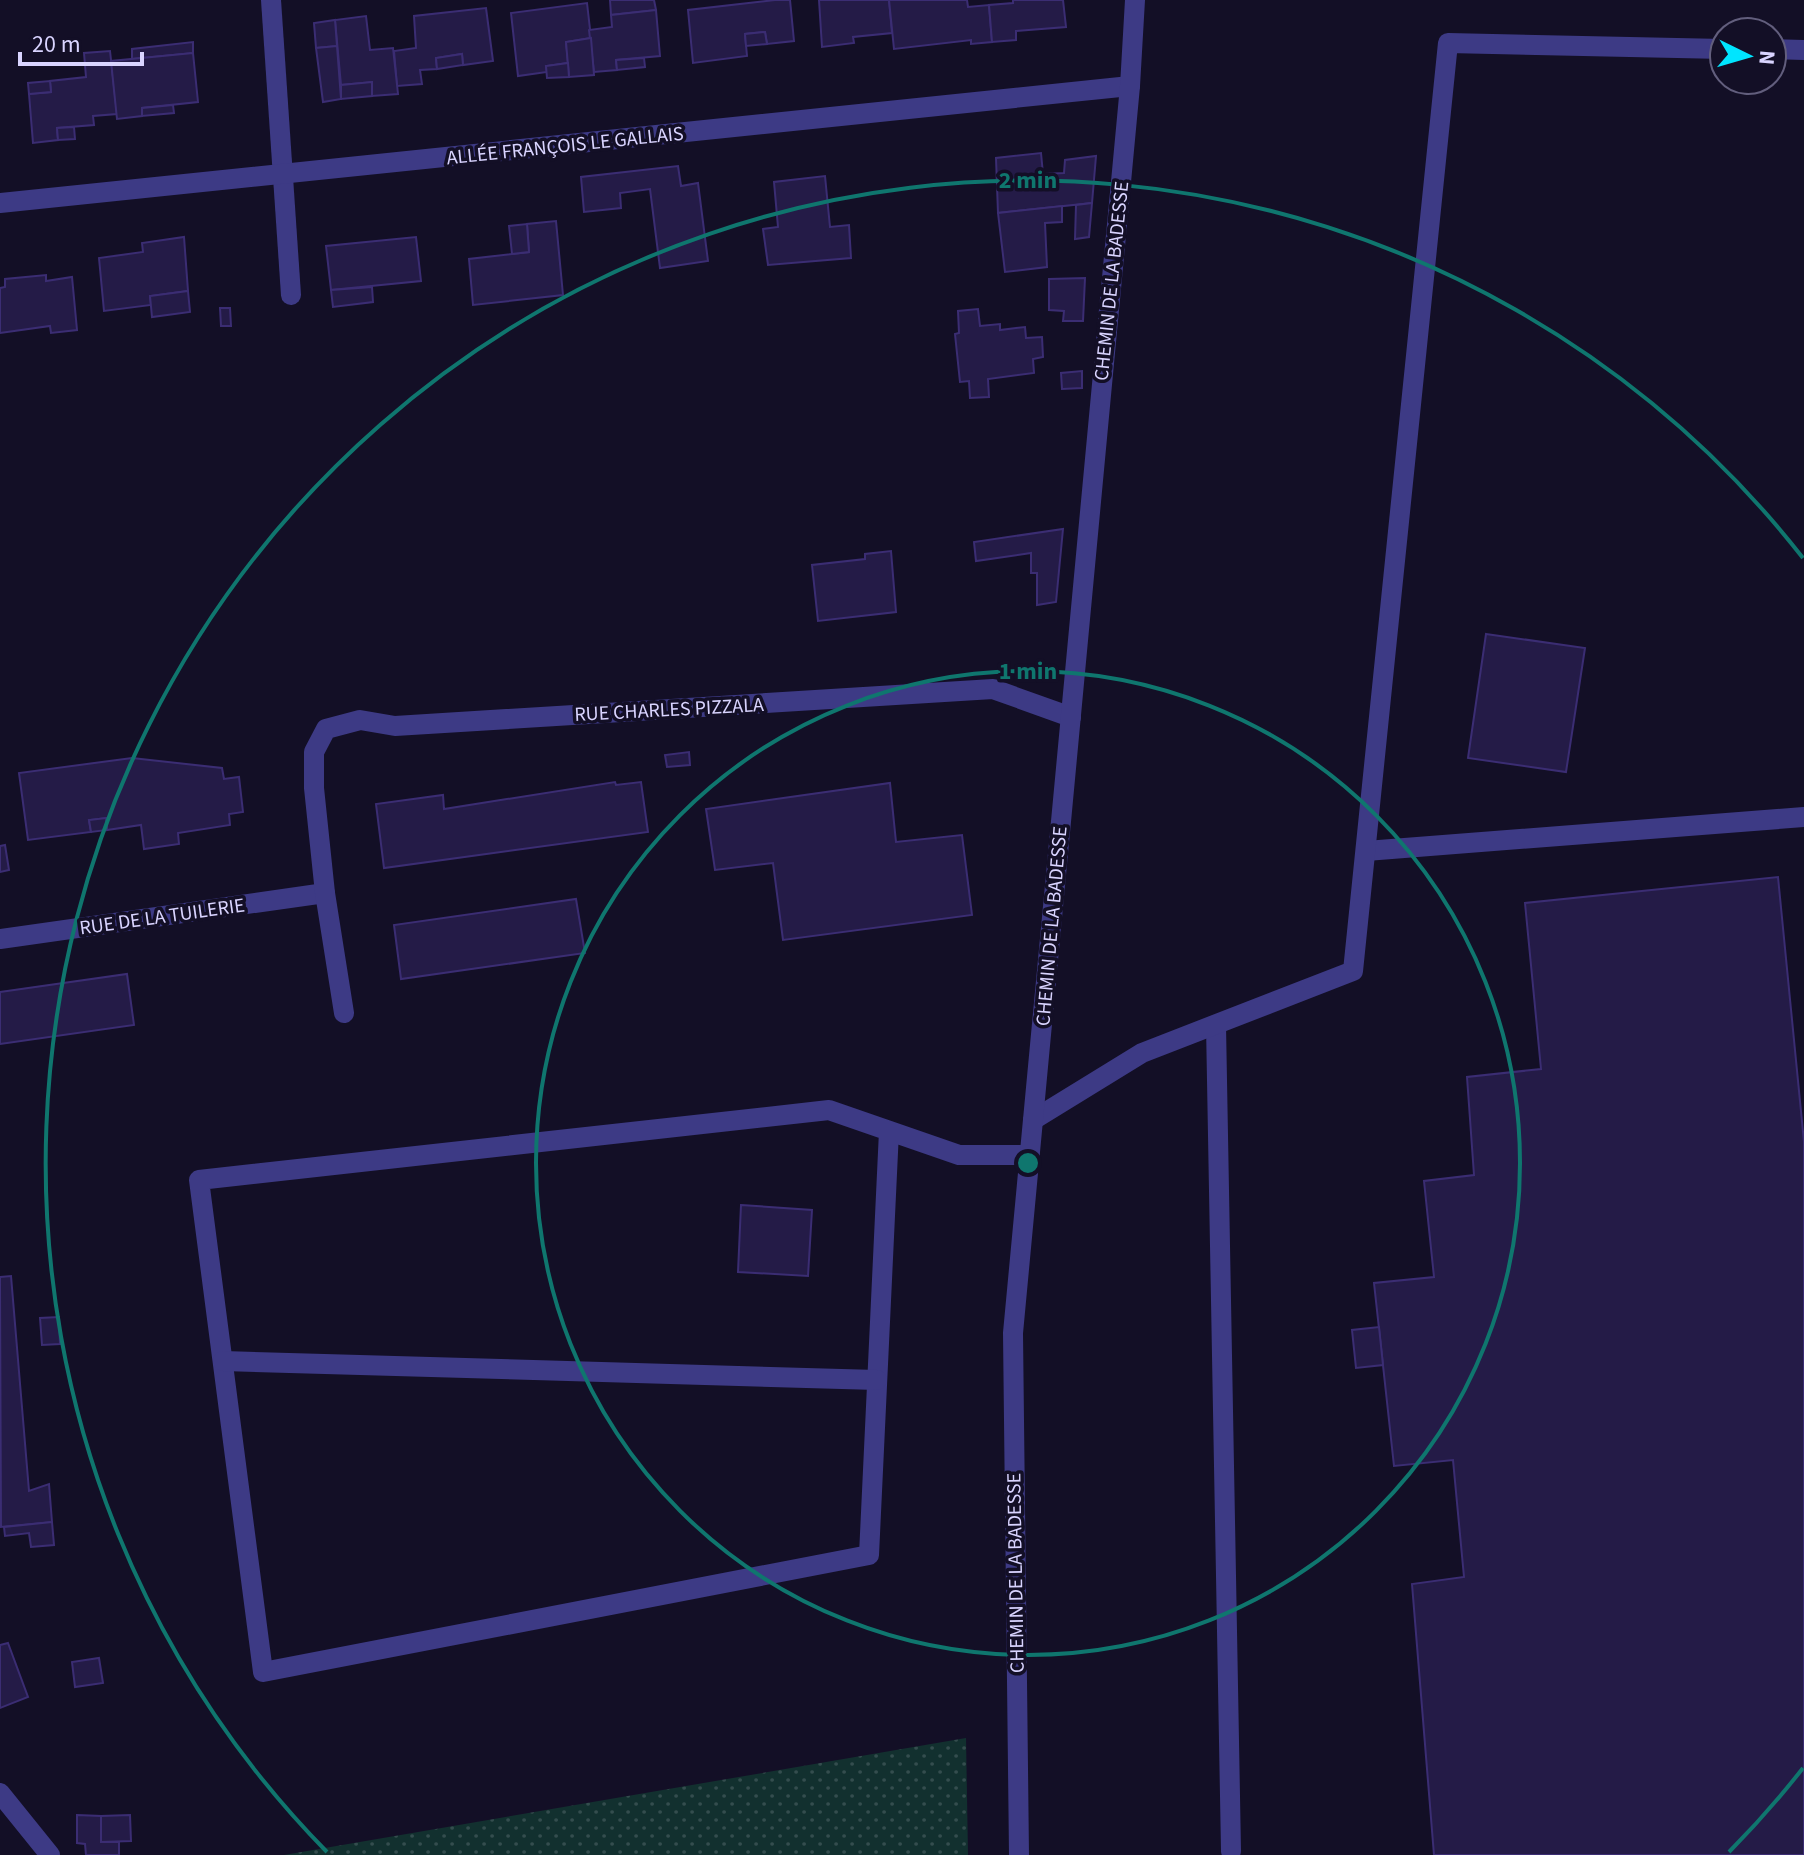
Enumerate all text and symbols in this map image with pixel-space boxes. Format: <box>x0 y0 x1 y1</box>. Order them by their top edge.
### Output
scale bar <box>20 16 142 66</box>
north arrow <box>1708 16 1788 96</box>
text: 20 m <box>32 27 81 62</box>
text: N <box>1750 49 1784 66</box>
street label: ALLÉE FRANÇOIS LE GALLAIS <box>445 120 685 172</box>
text: 2 min <box>999 163 1057 198</box>
street label: CHEMIN DE LA BADESSE <box>1088 180 1136 382</box>
text: 1 min <box>999 654 1057 689</box>
street label: RUE CHARLES PIZZALA <box>574 691 765 729</box>
street label: CHEMIN DE LA BADESSE <box>1029 825 1075 1027</box>
street label: RUE DE LA TUILERIE <box>78 892 247 942</box>
centre of rings <box>1014 1149 1042 1177</box>
street label: CHEMIN DE LA BADESSE <box>1000 1473 1032 1673</box>

